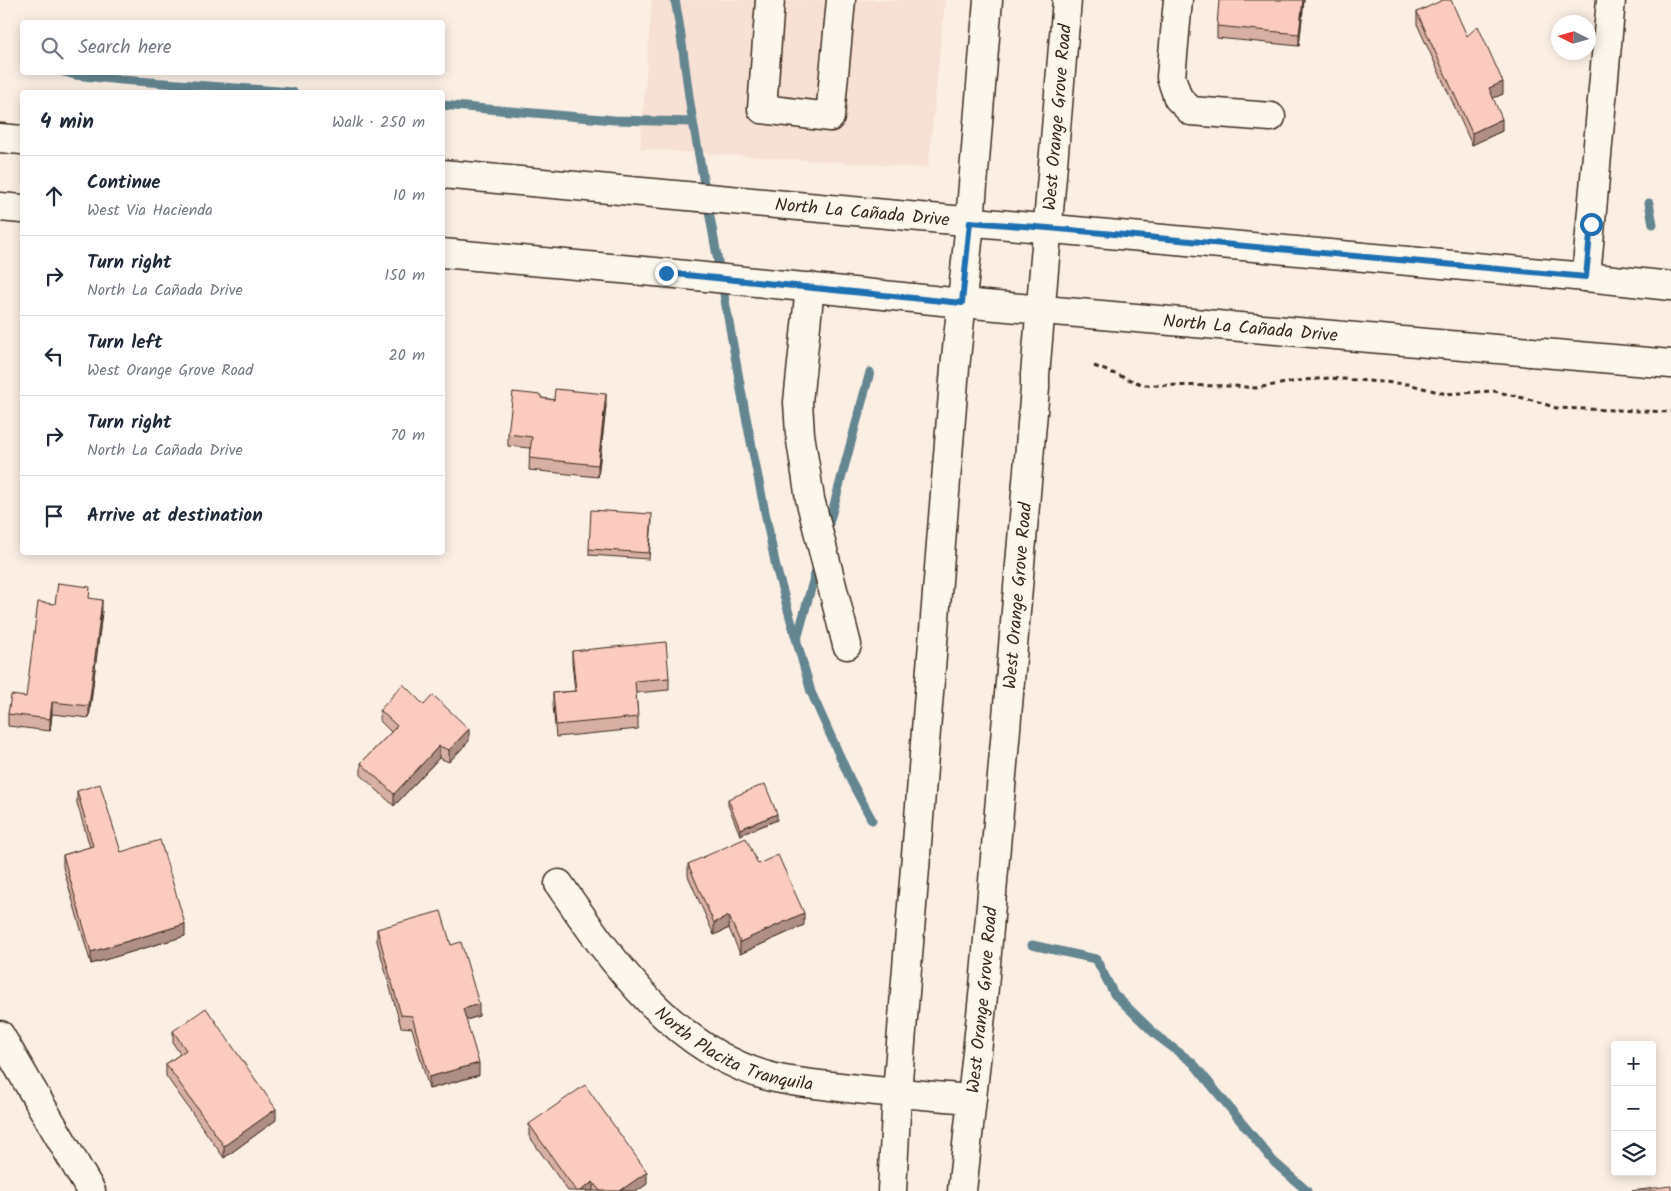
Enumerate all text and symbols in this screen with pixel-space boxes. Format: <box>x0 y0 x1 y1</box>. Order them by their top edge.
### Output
north arrow <box>1551 15 1596 60</box>
search box <box>20 20 445 75</box>
street label: West Orange Grove Road <box>1036 22 1081 212</box>
text: Search here <box>78 33 172 63</box>
icon: search <box>38 34 66 62</box>
text: 4 min <box>40 106 94 139</box>
text: Walk · 250 m <box>332 110 425 135</box>
text: Continue <box>87 168 160 198</box>
icon: ahead <box>40 182 68 210</box>
text: 10 m <box>393 183 425 208</box>
street label: North La Cañada Drive <box>774 191 951 236</box>
text: West Via Hacienda <box>87 198 213 223</box>
route start <box>1580 213 1603 236</box>
text: Turn right <box>87 248 172 278</box>
icon: right <box>40 262 68 290</box>
route end <box>655 262 678 285</box>
text: 150 m <box>384 263 425 288</box>
text: North La Cañada Drive <box>87 278 243 303</box>
street label: North La Cañada Drive <box>1162 307 1339 351</box>
text: Turn left <box>87 328 162 358</box>
icon: left <box>40 342 68 370</box>
text: 20 m <box>389 343 425 368</box>
text: West Orange Grove Road <box>87 358 253 383</box>
text: Turn right <box>87 408 172 438</box>
icon: right <box>40 422 68 450</box>
text: 70 m <box>390 423 425 448</box>
text: North La Cañada Drive <box>87 438 243 463</box>
street label: West Orange Grove Road <box>996 500 1041 690</box>
text: Arrive at destination <box>87 501 263 531</box>
icon: arrive <box>40 502 68 530</box>
street label: West Orange Grove Road <box>960 905 1007 1095</box>
street label: North Placita Tranquila <box>647 1000 815 1100</box>
map controls <box>1611 1041 1656 1176</box>
button: + <box>1611 1041 1656 1086</box>
button: − <box>1611 1086 1656 1131</box>
button: layers <box>1611 1131 1656 1176</box>

